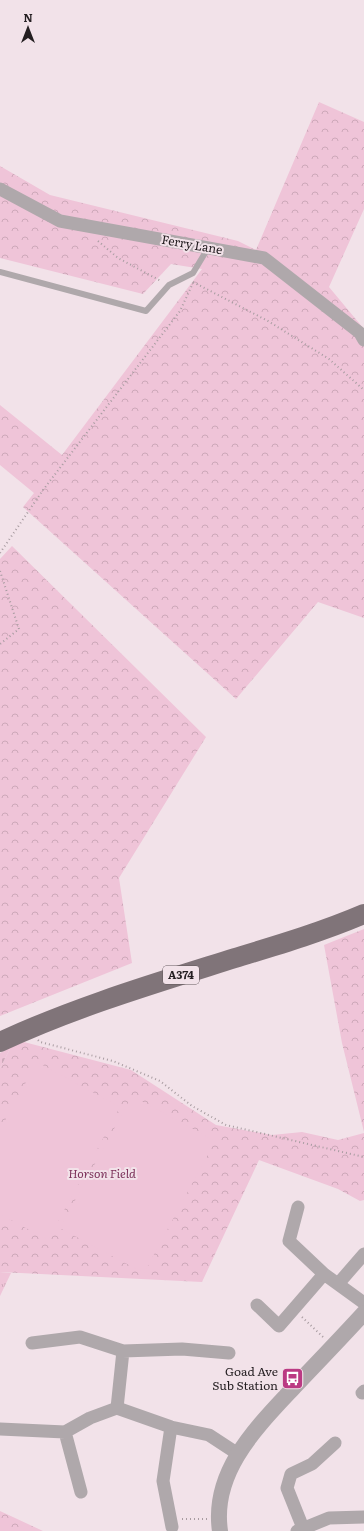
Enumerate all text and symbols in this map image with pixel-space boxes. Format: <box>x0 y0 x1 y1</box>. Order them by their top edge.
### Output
north arrow <box>8 8 48 48</box>
text: N <box>23 9 33 25</box>
street label: Ferry Lane <box>160 230 224 258</box>
road number: A374 <box>163 966 199 984</box>
park label: Horson Field <box>68 1164 136 1182</box>
place label: Goad Ave Sub Station <box>212 1362 278 1394</box>
bus stop icon: Goad Ave Sub Station <box>280 1366 306 1392</box>

